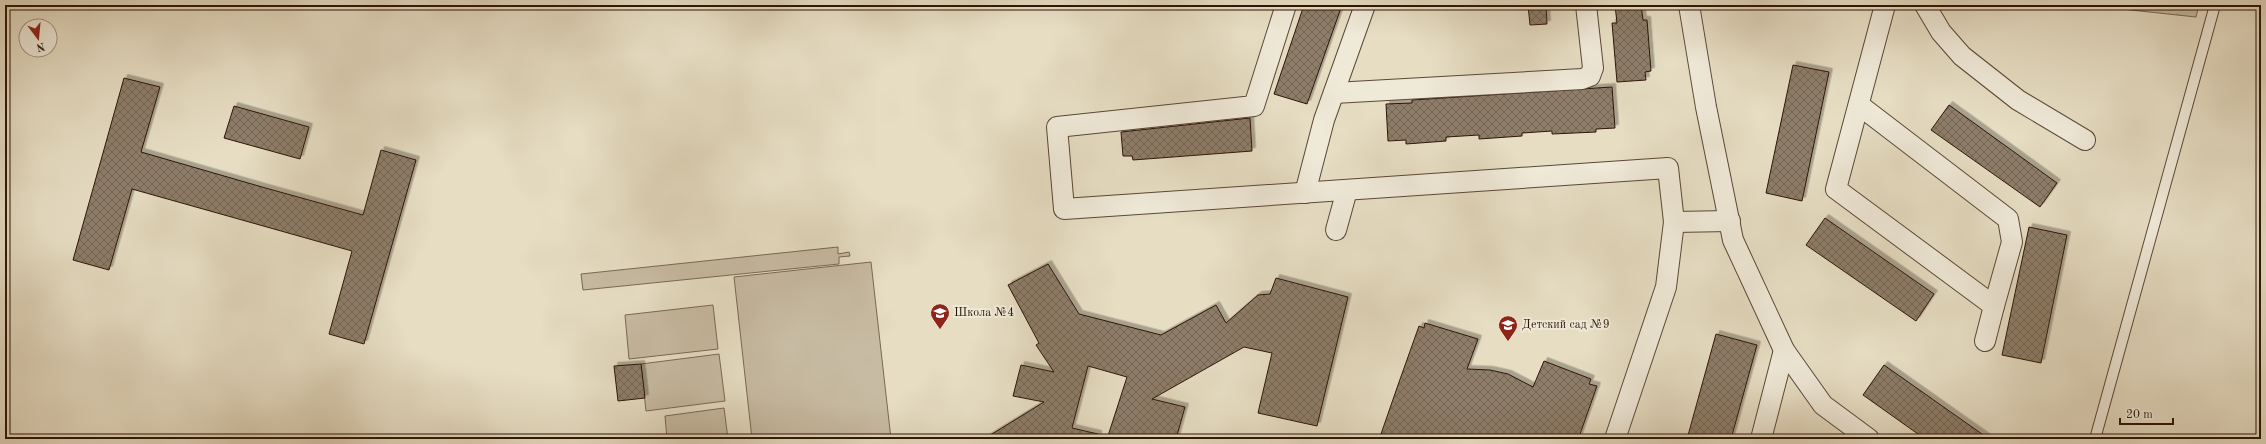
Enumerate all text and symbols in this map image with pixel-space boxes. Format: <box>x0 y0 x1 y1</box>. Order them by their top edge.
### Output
north arrow <box>18 18 58 58</box>
text: N <box>34 40 46 53</box>
school or university icon: Школа №4 <box>929 302 951 330</box>
place label: Школа №4 <box>954 307 1014 319</box>
school or university icon: Детский сад №9 <box>1497 314 1519 342</box>
place label: Детский сад №9 <box>1522 319 1610 331</box>
scale bar <box>2120 400 2173 426</box>
text: 20 m <box>2126 409 2153 421</box>

